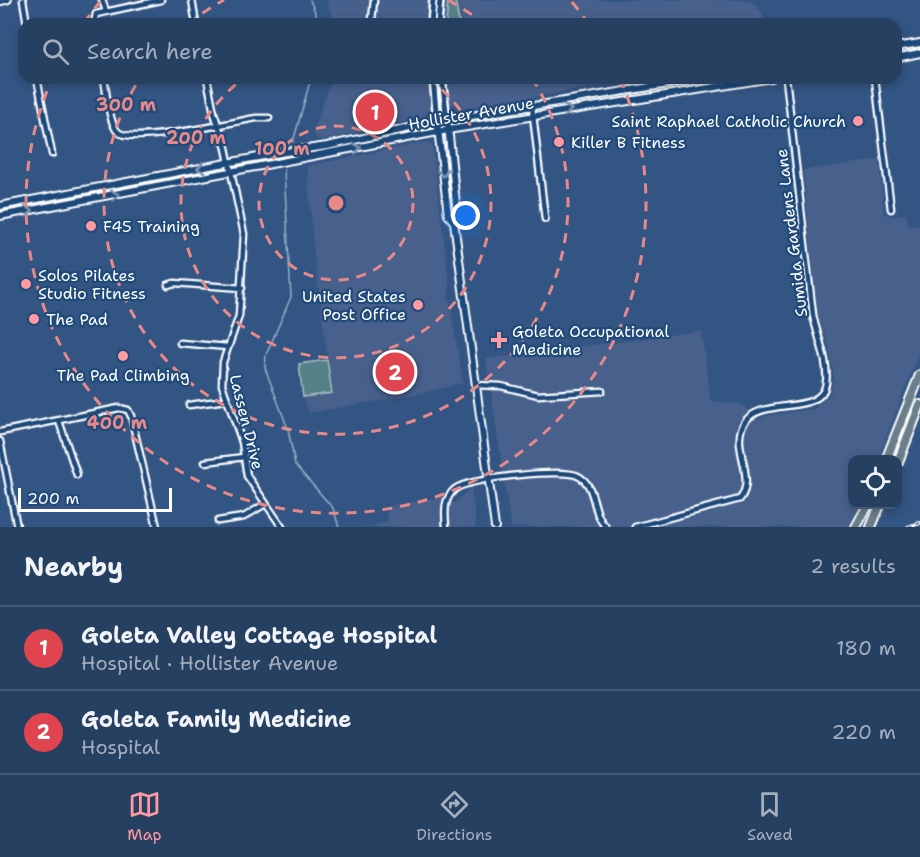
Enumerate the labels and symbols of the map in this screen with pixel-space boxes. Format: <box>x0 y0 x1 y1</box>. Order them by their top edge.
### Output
pin: 1 <box>356 90 394 134</box>
street label: Hollister Avenue <box>407 92 536 135</box>
text: 300 m <box>96 93 157 117</box>
one-way arrow <box>563 105 572 117</box>
place label: Saint Raphael Catholic Church <box>612 111 846 132</box>
marker: Saint Raphael Catholic Church <box>851 114 865 128</box>
text: 200 m <box>166 126 227 150</box>
place label: Killer B Fitness <box>571 132 686 153</box>
marker: Killer B Fitness <box>552 135 566 149</box>
text: 100 m <box>254 137 310 161</box>
one-way arrow <box>352 142 362 155</box>
street label: Sumida Gardens Lane <box>771 148 812 318</box>
one-way arrow <box>196 161 206 174</box>
one-way arrow <box>436 169 448 178</box>
one-way arrow <box>110 189 120 202</box>
centre of rings <box>326 193 346 213</box>
your location <box>451 201 480 230</box>
one-way arrow <box>23 205 33 218</box>
place label: F45 Training <box>103 216 200 237</box>
marker: F45 Training <box>84 219 98 233</box>
place label: Solos Pilates Studio Fitness <box>38 265 146 304</box>
marker: Solos Pilates Studio Fitness <box>19 277 33 291</box>
place label: United States Post Office <box>302 286 406 325</box>
marker: United States Post Office <box>411 298 425 312</box>
place label: The Pad <box>46 309 108 330</box>
marker: The Pad <box>27 312 41 326</box>
place label: Goleta Occupational Medicine <box>512 321 669 360</box>
marker: Goleta Occupational Medicine <box>490 331 508 349</box>
marker: The Pad Climbing <box>116 349 130 363</box>
pin: 2 <box>376 350 414 394</box>
place label: The Pad Climbing <box>56 365 190 386</box>
street label: Lassen Drive <box>225 372 268 472</box>
text: 400 m <box>87 411 148 435</box>
scale bar <box>18 485 172 513</box>

